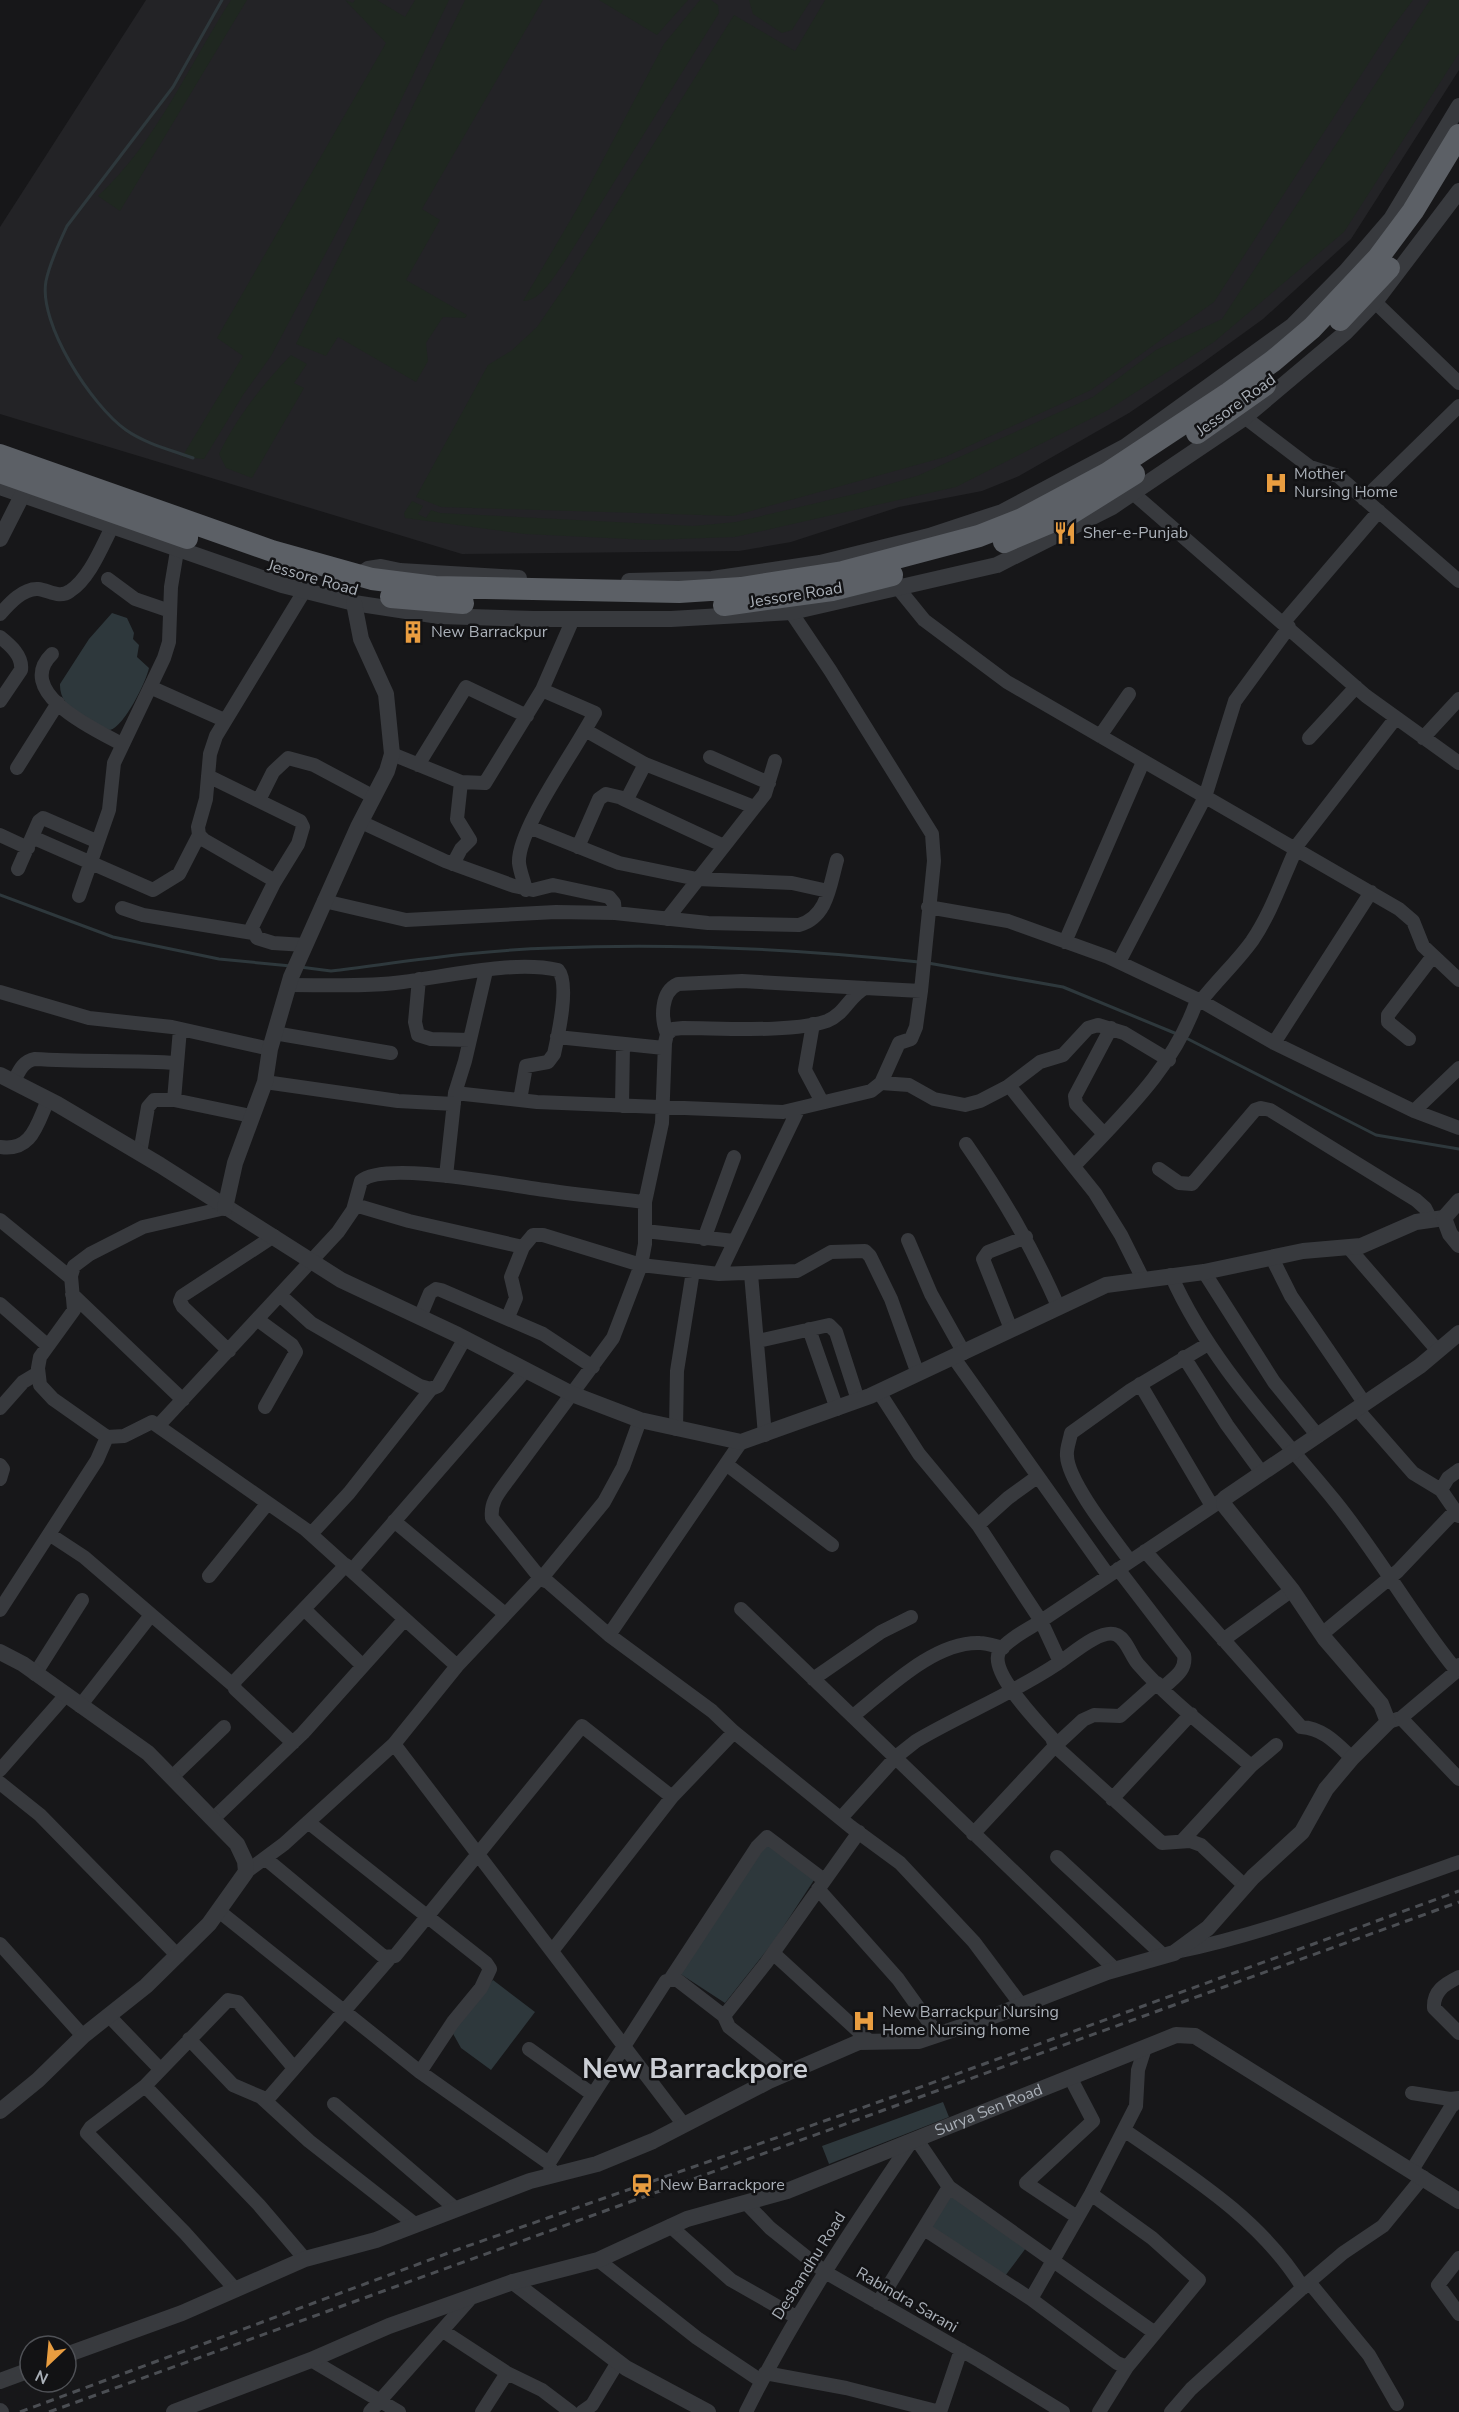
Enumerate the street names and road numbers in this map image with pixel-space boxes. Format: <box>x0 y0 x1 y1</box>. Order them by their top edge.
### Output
street label: Jessore Road <box>1191 369 1280 442</box>
street label: Jessore Road <box>264 554 361 601</box>
street label: Jessore Road <box>747 577 844 613</box>
street label: Surya Sen Road <box>931 2079 1046 2142</box>
street label: Desbandhu Road <box>767 2208 851 2324</box>
street label: Rabindra Sarani <box>852 2262 962 2338</box>

